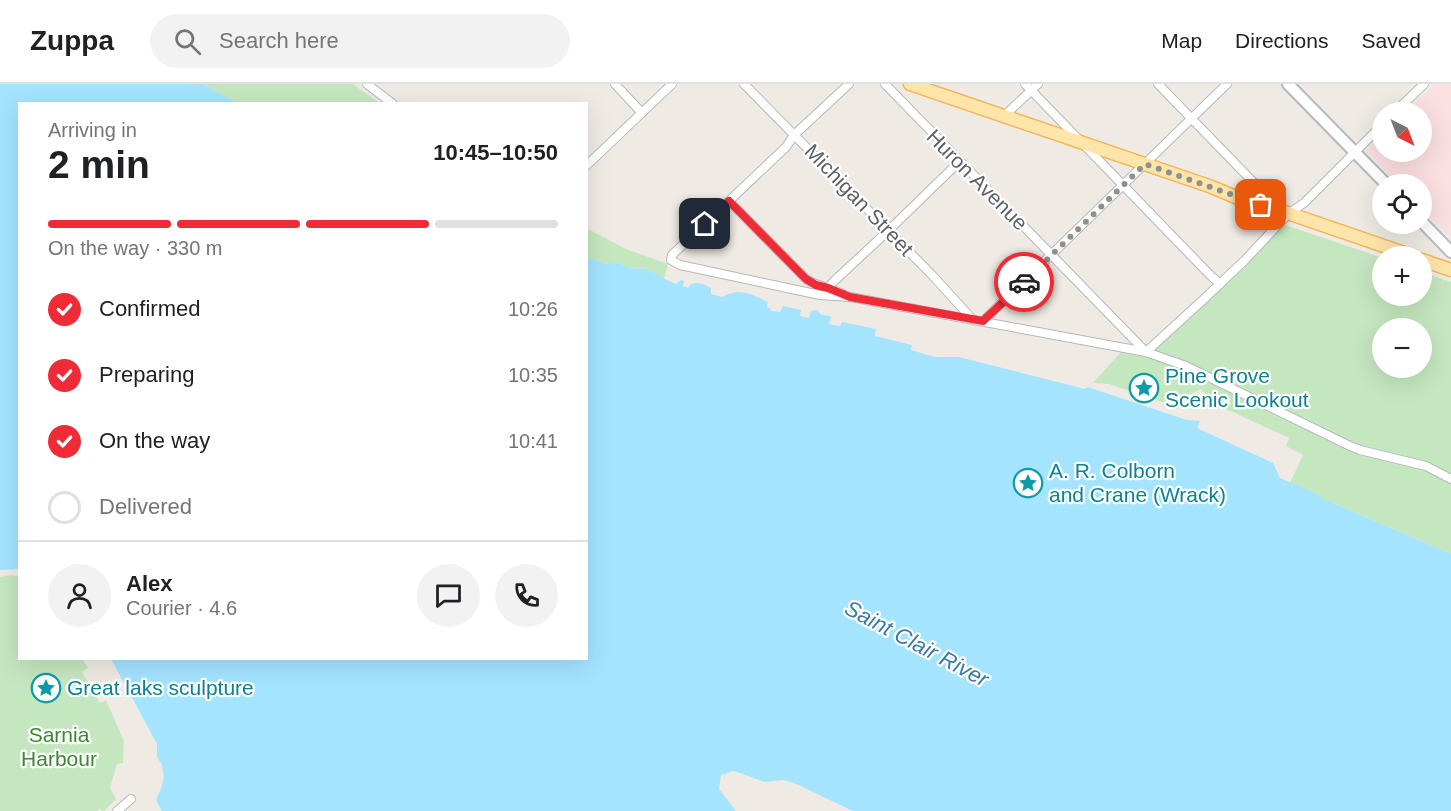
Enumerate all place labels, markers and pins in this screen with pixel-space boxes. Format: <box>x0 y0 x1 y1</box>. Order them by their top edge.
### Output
pin <box>1235 179 1286 230</box>
pin <box>679 198 730 249</box>
place label: Pine Grove Scenic Lookout <box>1165 364 1309 411</box>
place icon: Pine Grove Scenic Lookout <box>1128 372 1160 404</box>
place label: A. R. Colborn and Crane (Wrack) <box>1049 459 1226 506</box>
place icon: A. R. Colborn and Crane (Wrack) <box>1012 467 1044 499</box>
place icon: Great laks sculpture <box>30 672 62 704</box>
place label: Great laks sculpture <box>67 676 254 699</box>

